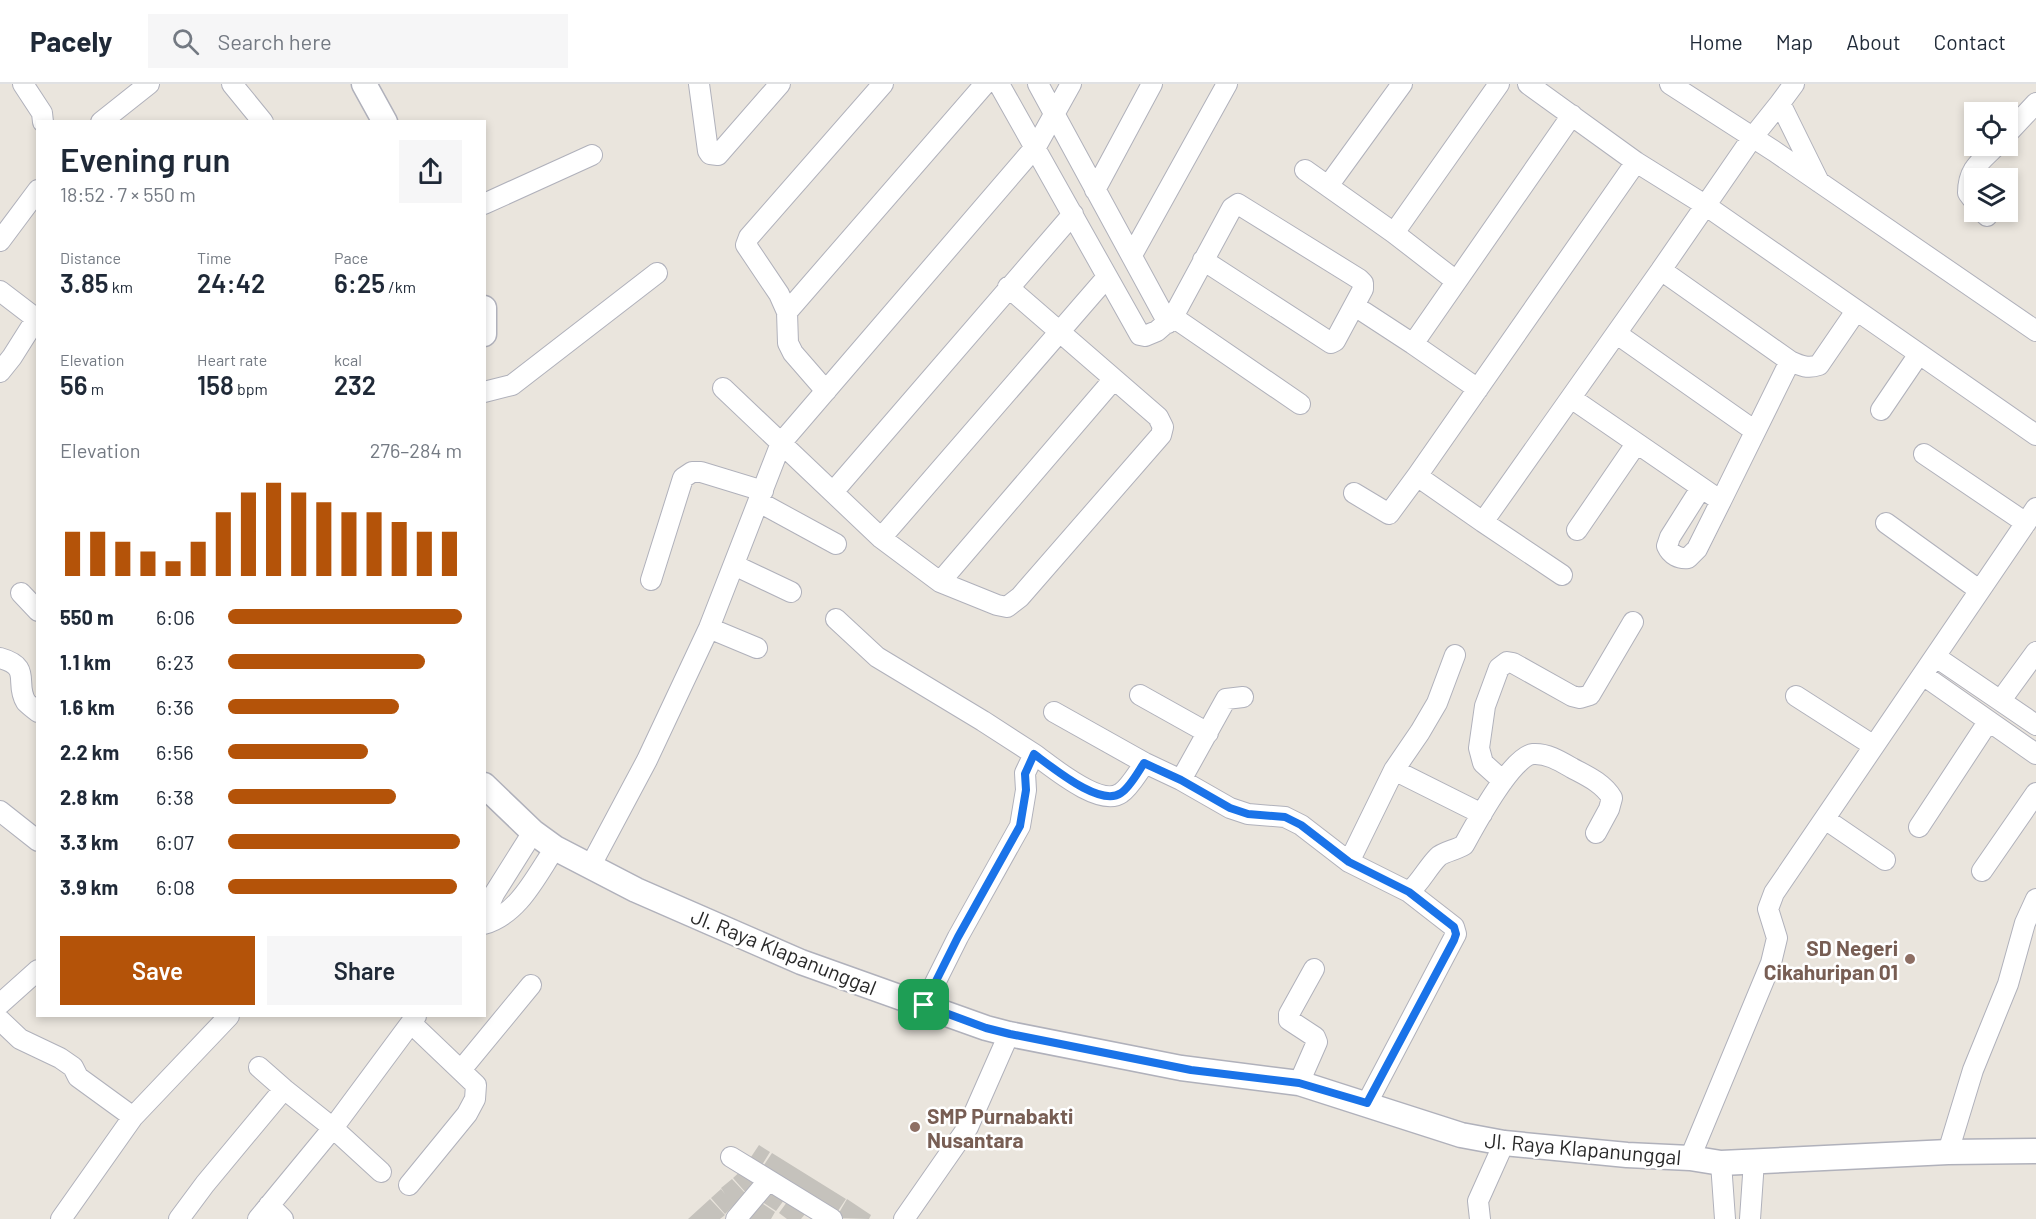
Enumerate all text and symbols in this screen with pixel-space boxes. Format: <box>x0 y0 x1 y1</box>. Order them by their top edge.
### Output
search box <box>148 14 568 68</box>
text: Pacely <box>30 24 112 58</box>
icon: search <box>169 25 202 58</box>
text: Search here <box>217 28 332 54</box>
text: Home <box>1689 29 1743 54</box>
text: Map <box>1776 29 1813 54</box>
text: About <box>1846 29 1901 54</box>
text: Contact <box>1934 29 2006 54</box>
map controls <box>1964 102 2018 222</box>
button: locate <box>1964 102 2018 156</box>
text: Evening run <box>60 139 230 179</box>
button: share <box>399 140 462 203</box>
button: layers <box>1964 168 2018 222</box>
text: 18:52 · 7 × 550 m <box>60 182 196 206</box>
text: Distance <box>60 248 121 267</box>
text: Time <box>197 248 232 267</box>
text: Pace <box>334 248 368 267</box>
text: 3.85 <box>60 267 109 298</box>
text: 24:42 <box>197 267 265 298</box>
text: 6:25 <box>334 267 385 298</box>
text: km <box>109 277 133 296</box>
text: /km <box>385 277 416 296</box>
text: Elevation <box>60 350 124 369</box>
text: Heart rate <box>197 350 267 369</box>
text: kcal <box>334 350 362 369</box>
text: 56 <box>60 369 88 400</box>
text: 158 <box>197 369 234 400</box>
text: 232 <box>334 369 376 400</box>
text: m <box>88 379 104 398</box>
text: bpm <box>234 379 268 398</box>
text: Elevation <box>60 438 141 462</box>
text: 276–284 m <box>370 438 462 462</box>
text: 550 m <box>60 605 114 629</box>
text: 6:06 <box>156 605 195 629</box>
text: 1.1 km <box>60 650 111 674</box>
text: 6:23 <box>156 650 194 674</box>
text: 1.6 km <box>60 695 115 719</box>
text: 6:36 <box>156 695 194 719</box>
text: 2.2 km <box>60 740 119 764</box>
text: 6:56 <box>156 740 194 764</box>
text: 2.8 km <box>60 785 119 809</box>
text: 6:38 <box>156 785 194 809</box>
text: 3.3 km <box>60 830 118 854</box>
text: 6:07 <box>156 830 194 854</box>
text: 3.9 km <box>60 875 118 899</box>
text: 6:08 <box>156 875 195 899</box>
street label: Jl. Raya Klapanunggal <box>688 902 880 1000</box>
place label: SD Negeri Cikahuripan 01 <box>1764 935 1898 984</box>
button: Save <box>60 936 255 1005</box>
button: Share <box>267 936 462 1005</box>
marker: SD Negeri Cikahuripan 01 <box>1903 952 1917 966</box>
pin <box>898 979 949 1030</box>
icon: arrive <box>907 988 940 1021</box>
place label: SMP Purnabakti Nusantara <box>927 1103 1073 1152</box>
marker: SMP Purnabakti Nusantara <box>908 1120 922 1134</box>
street label: Jl. Raya Klapanunggal <box>1484 1127 1682 1169</box>

